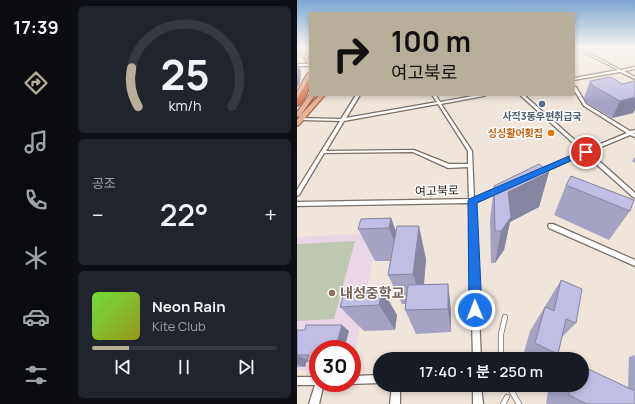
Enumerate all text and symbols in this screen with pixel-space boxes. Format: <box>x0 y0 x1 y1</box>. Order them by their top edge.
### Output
text: 17:39 <box>13 15 59 39</box>
text: 100 m <box>391 22 471 60</box>
icon: right <box>325 28 377 80</box>
text: 25 <box>160 46 209 102</box>
text: 여고북로 <box>391 60 457 84</box>
icon: directions <box>22 69 50 97</box>
text: km/h <box>168 96 201 115</box>
marker: 사직3동우편취급국 <box>537 99 547 109</box>
place label: 사직3동우편취급국 <box>502 109 582 123</box>
place label: 싱싱활어횟집 <box>488 126 543 140</box>
icon: music <box>22 128 50 156</box>
marker: 싱싱활어횟집 <box>546 128 556 138</box>
pin <box>569 135 603 169</box>
icon: arrive <box>575 141 597 163</box>
text: 공조 <box>92 174 116 192</box>
street label: 여고북로 <box>415 182 459 199</box>
icon: phone <box>22 186 50 214</box>
text: 22° <box>160 194 208 235</box>
text: − <box>92 200 104 230</box>
text: + <box>264 200 277 230</box>
icon: climate <box>22 244 50 272</box>
place label: 내성중학교 <box>340 283 405 302</box>
marker: 내성중학교 <box>327 288 337 298</box>
position arrow <box>454 289 496 331</box>
text: Neon Rain <box>152 296 226 317</box>
icon: car <box>22 303 50 331</box>
text: Kite Club <box>152 317 206 335</box>
speed limit sign: 30 <box>309 340 361 392</box>
icon: previous <box>112 356 134 378</box>
icon: pause <box>173 356 195 378</box>
icon: next <box>235 356 257 378</box>
icon: filters <box>22 361 50 389</box>
text: 17:40 · 1 분 · 250 m <box>419 361 543 382</box>

